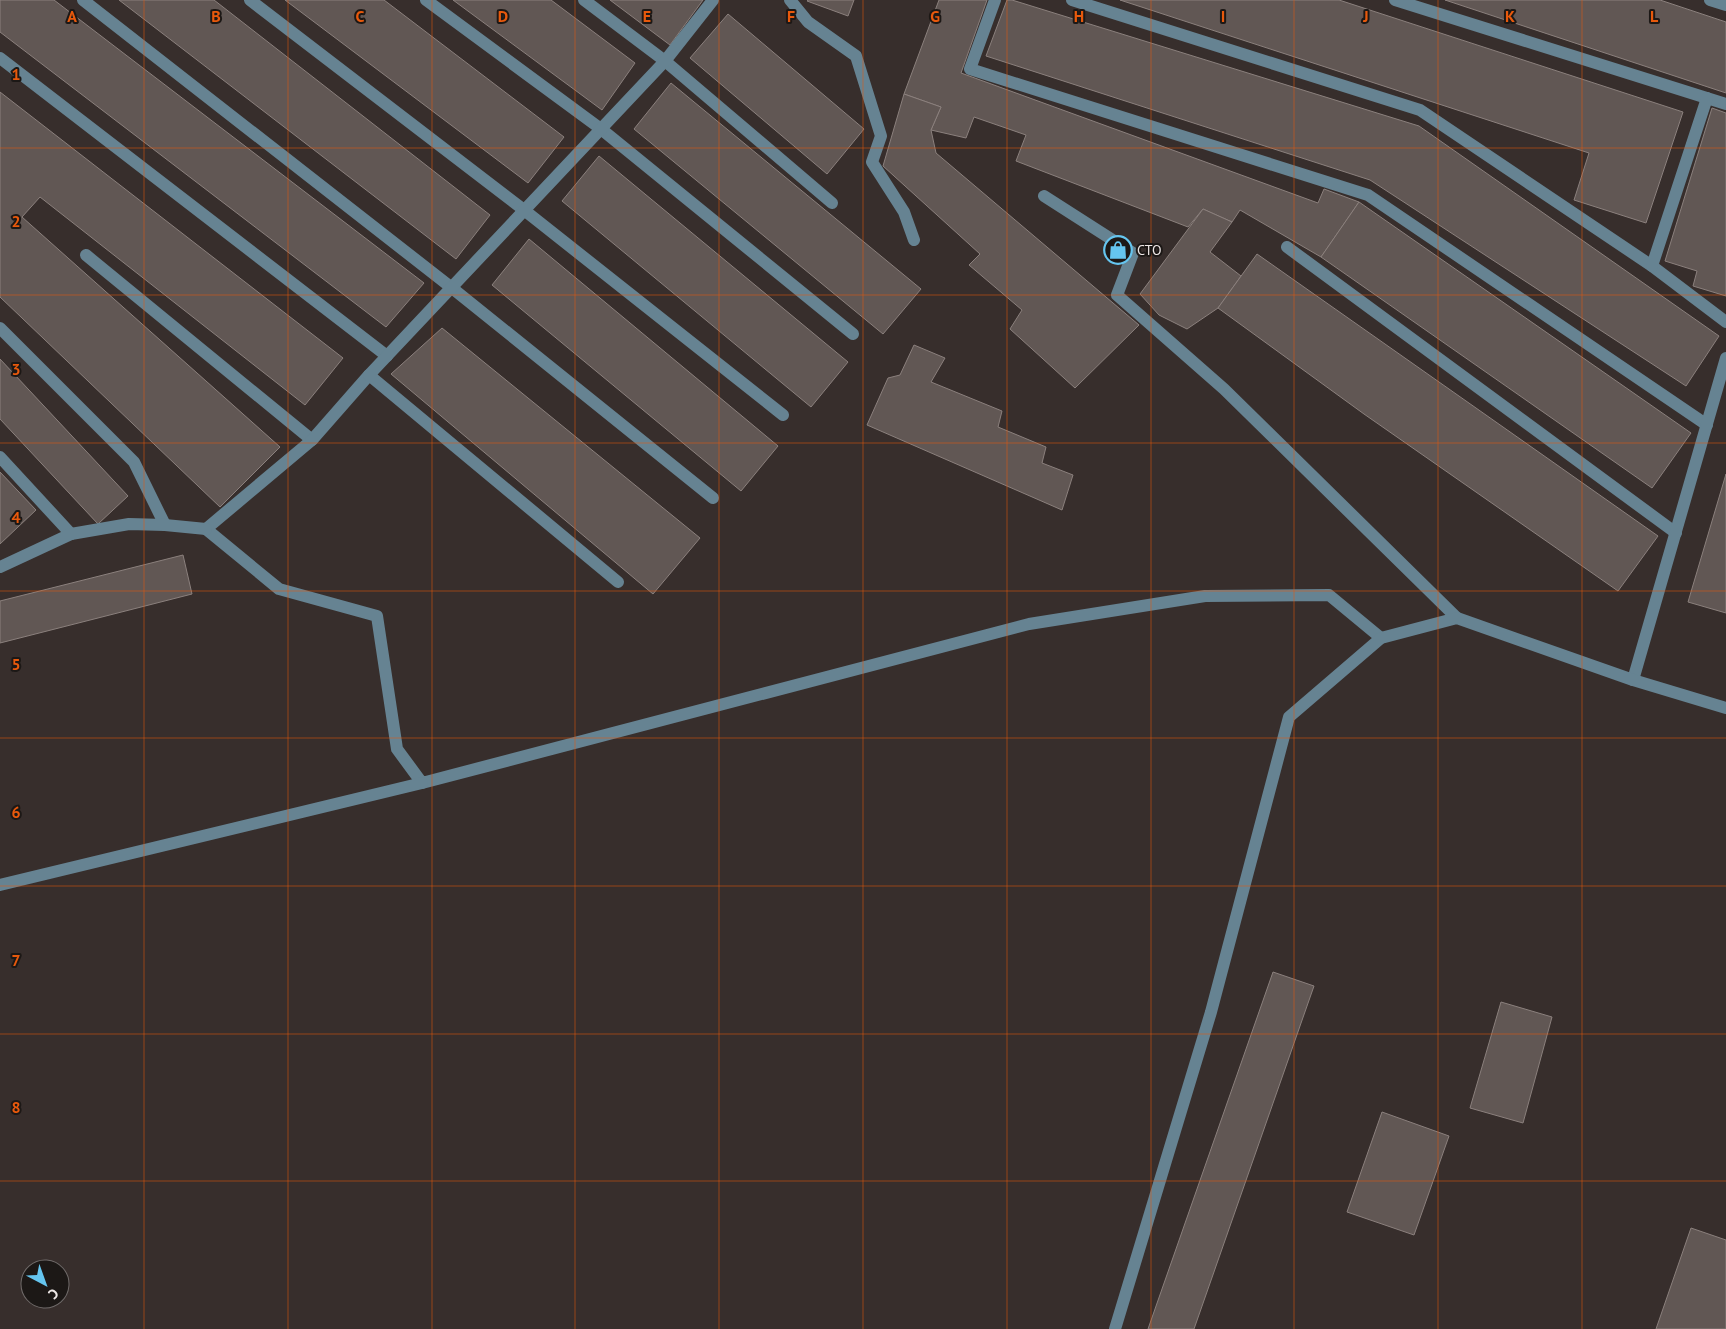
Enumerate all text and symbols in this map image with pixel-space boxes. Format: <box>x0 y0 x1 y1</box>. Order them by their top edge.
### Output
text: A <box>67 6 77 26</box>
text: B <box>211 6 221 26</box>
text: C <box>356 6 365 26</box>
text: D <box>498 6 508 26</box>
text: E <box>643 6 651 26</box>
text: F <box>787 6 795 26</box>
text: G <box>930 6 940 26</box>
text: H <box>1074 6 1084 26</box>
text: I <box>1221 6 1225 26</box>
text: J <box>1362 6 1369 26</box>
text: K <box>1505 6 1515 26</box>
text: L <box>1650 6 1659 26</box>
text: 1 <box>11 64 21 84</box>
text: 2 <box>11 211 21 231</box>
shop icon: СТО <box>1103 235 1133 265</box>
place label: СТО <box>1137 241 1162 259</box>
text: 3 <box>11 359 21 379</box>
text: 4 <box>11 507 21 527</box>
text: 5 <box>11 654 21 674</box>
text: 6 <box>11 802 21 822</box>
text: 7 <box>11 950 21 970</box>
text: 8 <box>11 1097 21 1117</box>
north arrow <box>20 1259 70 1309</box>
text: С <box>45 1284 62 1303</box>

